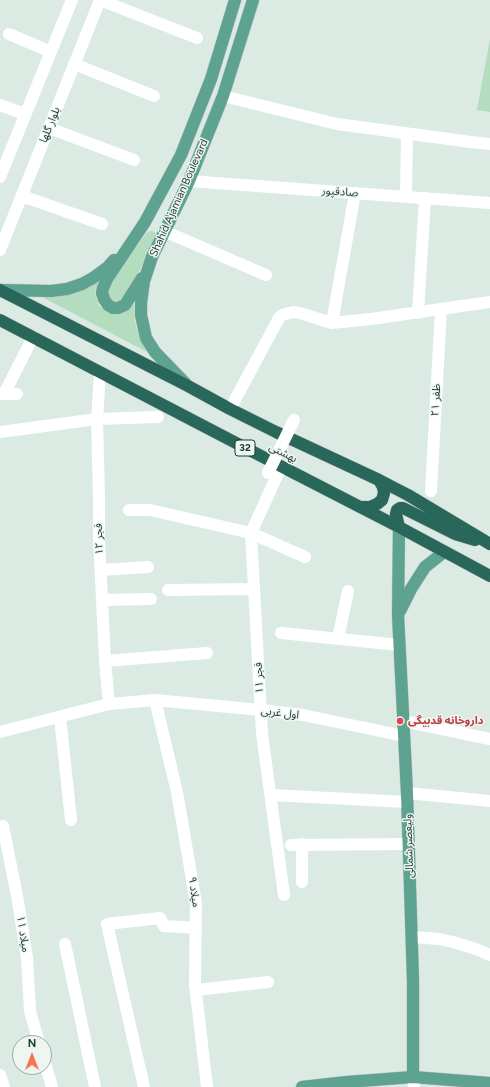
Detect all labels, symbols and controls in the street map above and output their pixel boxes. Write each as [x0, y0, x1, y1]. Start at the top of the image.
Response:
street label: بلوار گلها [37, 105, 63, 145]
street label: Shahid Ajamian Boulevard [147, 137, 211, 259]
street label: صادقپور [321, 184, 359, 200]
street label: ظفر ۲۱ [429, 383, 443, 417]
road number: 32 [235, 440, 255, 456]
street label: بهشتی [267, 440, 299, 466]
street label: فجر ۱۲ [92, 523, 106, 555]
street label: فجر ۱۱ [252, 662, 266, 694]
street label: اول غربی [260, 704, 300, 722]
place label: داروخانه قدبیگی [408, 714, 484, 728]
marker: داروخانه قدبیگی [395, 716, 405, 726]
street label: ولیعصر شمالی [401, 814, 417, 878]
street label: میلاد ۹ [185, 876, 203, 908]
street label: میلاد ۱۱ [14, 915, 32, 953]
north arrow [12, 1035, 52, 1075]
text: N [28, 1037, 36, 1050]

